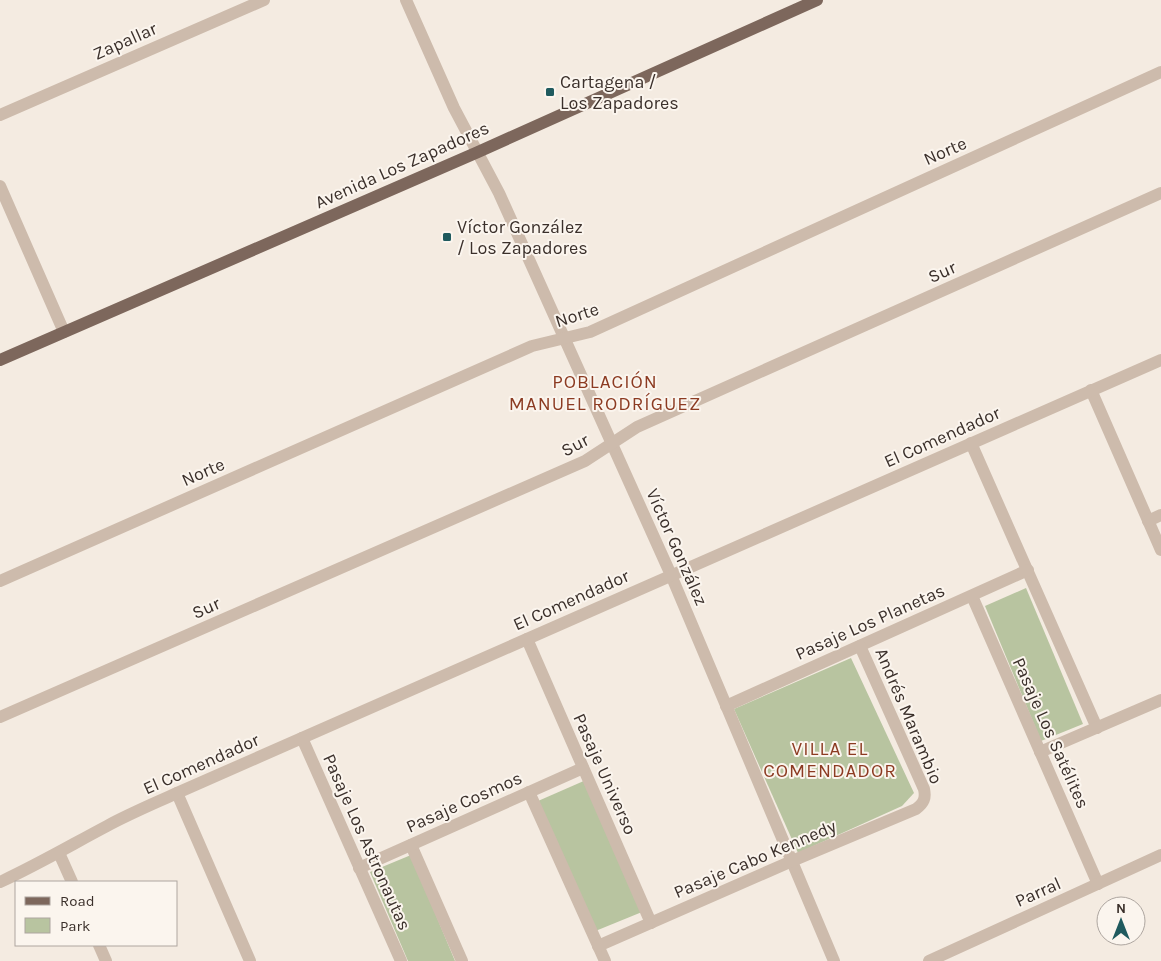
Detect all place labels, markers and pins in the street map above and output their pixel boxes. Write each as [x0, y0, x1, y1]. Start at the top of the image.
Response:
place label: Cartagena / Los Zapadores [560, 71, 679, 114]
marker: Cartagena / Los Zapadores [544, 86, 556, 98]
place label: Víctor González / Los Zapadores [457, 216, 588, 259]
marker: Víctor González / Los Zapadores [441, 231, 453, 243]

